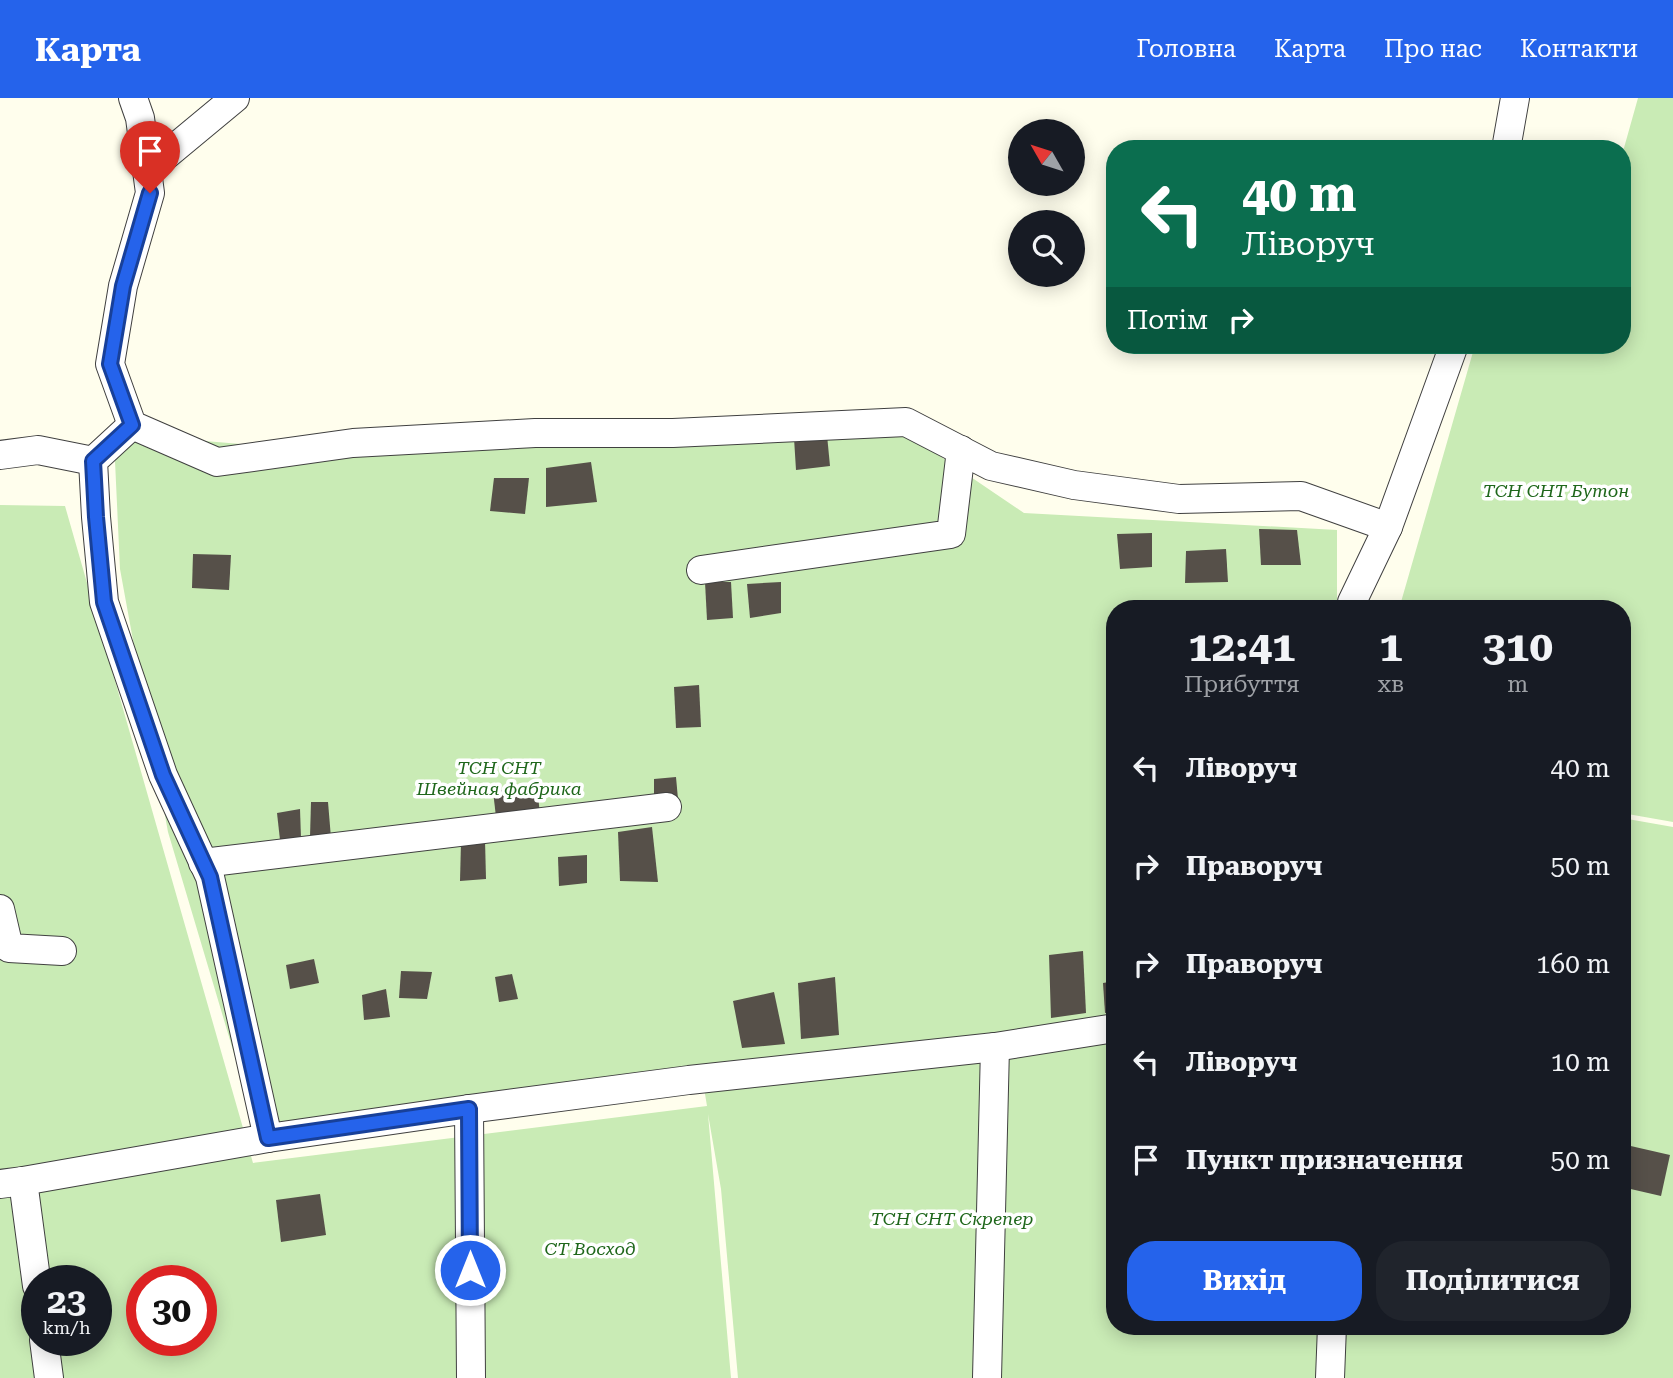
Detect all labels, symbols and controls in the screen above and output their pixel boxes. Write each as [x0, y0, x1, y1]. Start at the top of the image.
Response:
text: Карта [35, 30, 141, 69]
text: Головна [1136, 35, 1236, 63]
text: Карта [1274, 35, 1346, 63]
text: Про нас [1384, 35, 1482, 63]
text: Контакти [1520, 35, 1638, 63]
north arrow [1008, 119, 1085, 196]
map controls [1008, 119, 1085, 287]
pin [120, 121, 180, 193]
icon: arrive [131, 132, 169, 170]
text: 40 m [1242, 166, 1357, 223]
icon: left [1127, 168, 1218, 259]
button: search [1008, 210, 1085, 287]
text: Ліворуч [1242, 225, 1375, 263]
icon: right [1222, 301, 1260, 339]
text: Потім [1127, 305, 1208, 335]
park label: ТСН СНТ Бутон [1483, 480, 1629, 501]
text: 12:41 [1188, 622, 1296, 671]
text: 1 [1379, 622, 1403, 671]
text: 310 [1482, 622, 1553, 671]
text: Прибуття [1184, 671, 1300, 698]
text: хв [1378, 671, 1404, 698]
text: m [1507, 671, 1528, 698]
icon: left [1127, 749, 1165, 787]
text: Ліворуч [1186, 753, 1297, 783]
text: 40 m [1551, 753, 1610, 783]
park label: ТСН СНТ Швейная фабрика [415, 757, 582, 799]
icon: right [1127, 847, 1165, 885]
text: Праворуч [1186, 851, 1322, 881]
text: 50 m [1551, 851, 1610, 881]
icon: right [1127, 945, 1165, 983]
text: Праворуч [1186, 949, 1322, 979]
text: 160 m [1536, 949, 1610, 979]
icon: left [1127, 1043, 1165, 1081]
text: Ліворуч [1186, 1047, 1297, 1077]
text: 10 m [1551, 1047, 1610, 1077]
icon: arrive [1127, 1141, 1165, 1179]
text: Пункт призначення [1186, 1145, 1463, 1175]
text: 50 m [1551, 1145, 1610, 1175]
park label: ТСН СНТ Скрепер [871, 1208, 1033, 1229]
position arrow [433, 1233, 507, 1307]
park label: СТ Восход [544, 1238, 636, 1259]
button: Вихід [1127, 1241, 1362, 1321]
button: Поділитися [1376, 1241, 1610, 1321]
speed limit sign: 30 [126, 1265, 217, 1356]
text: 23 [47, 1281, 86, 1322]
text: km/h [42, 1317, 91, 1338]

